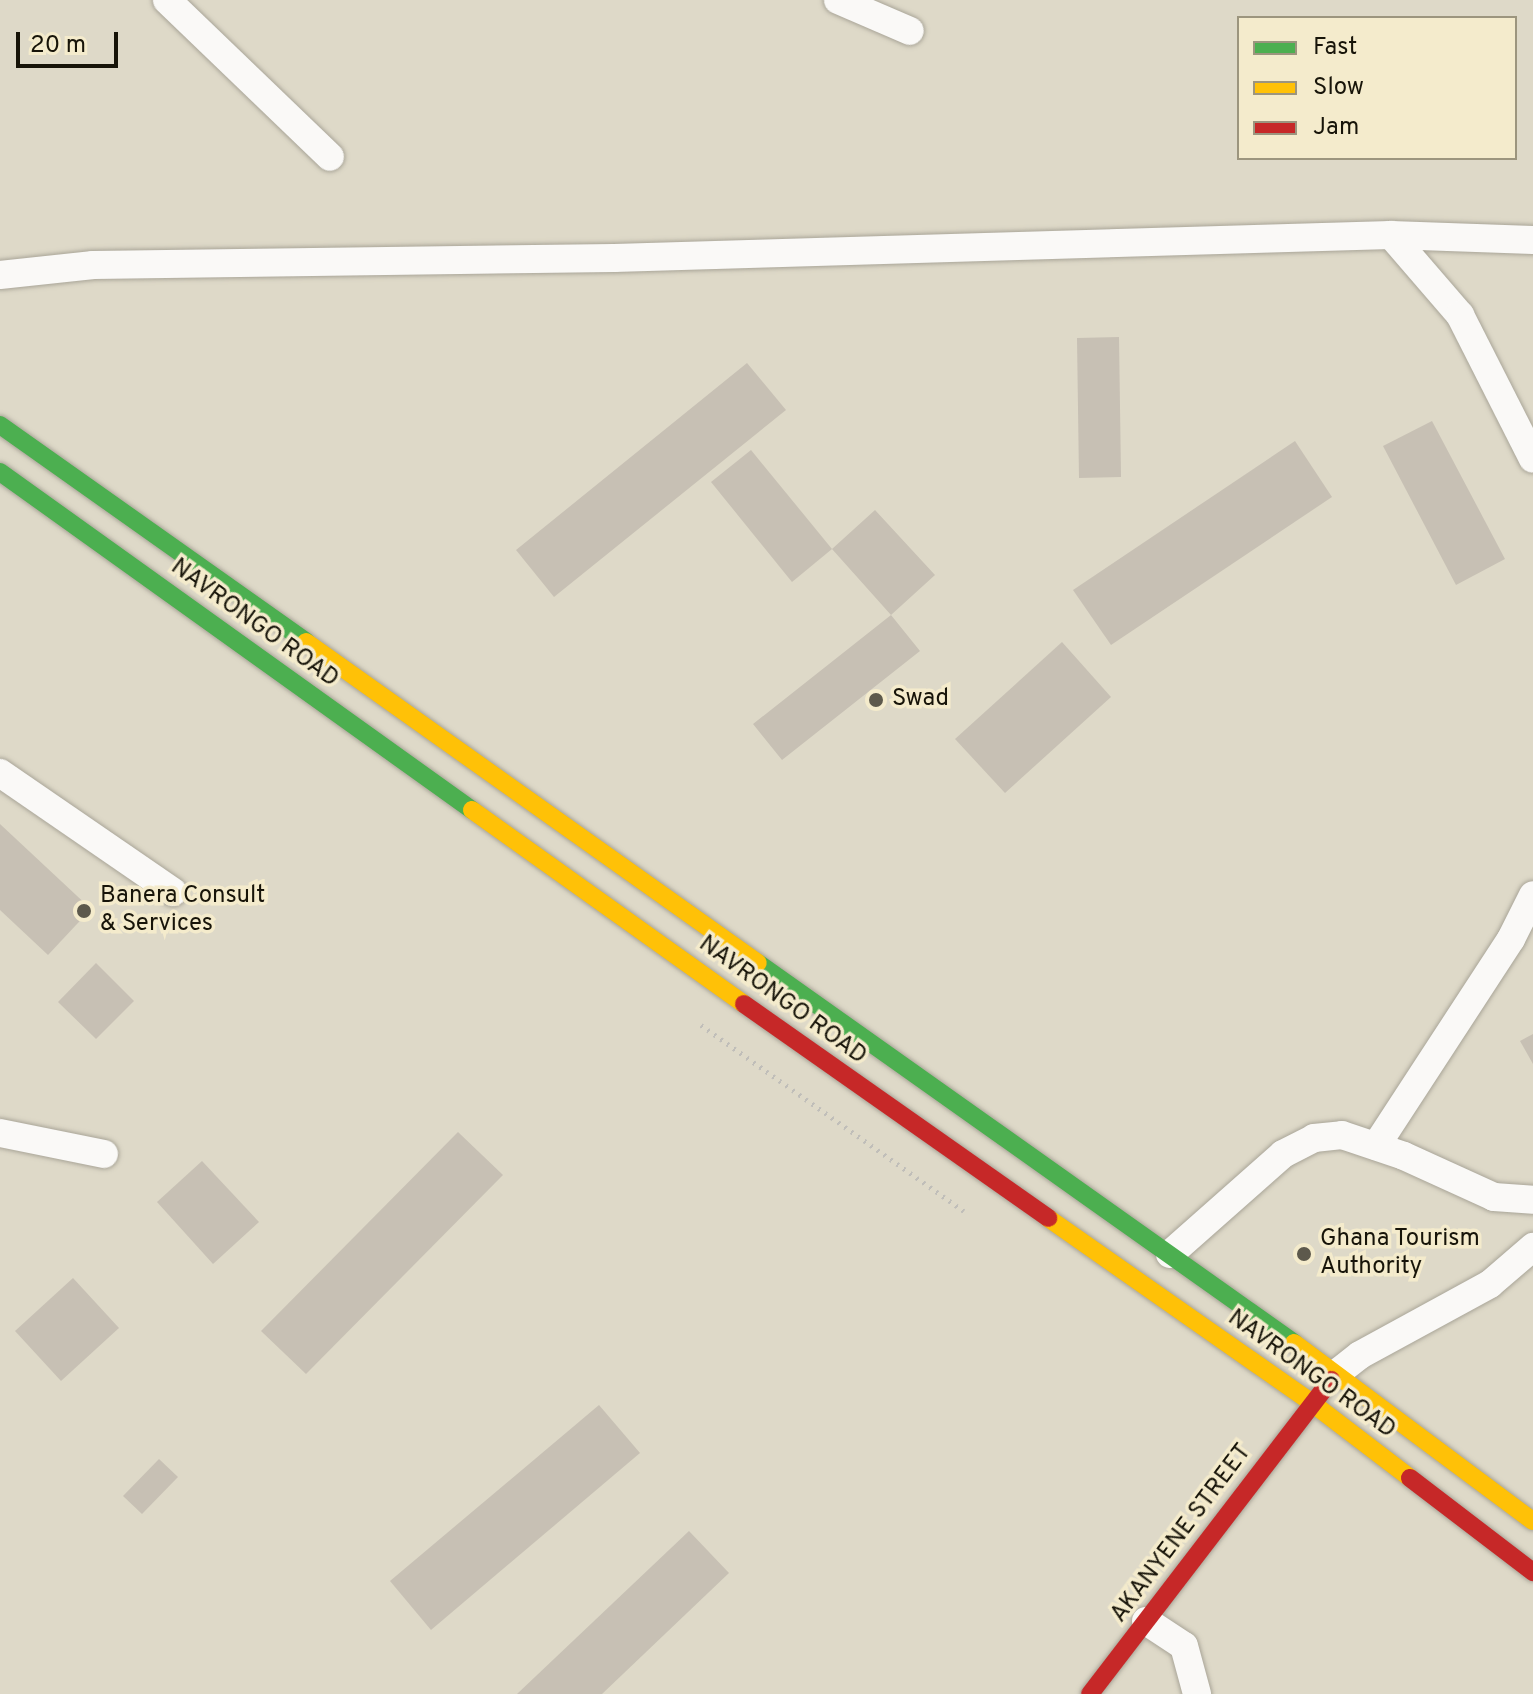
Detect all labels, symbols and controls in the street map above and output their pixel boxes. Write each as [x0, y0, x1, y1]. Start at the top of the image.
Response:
scale bar [20, 16, 122, 66]
legend [1237, 16, 1517, 160]
text: 20 m [30, 31, 86, 61]
text: Fast [1313, 33, 1357, 63]
text: Slow [1313, 73, 1364, 103]
text: Jam [1313, 113, 1359, 143]
street label: NAVRONGO ROAD [164, 553, 344, 695]
place label: Swad [892, 686, 949, 714]
marker: Swad [867, 691, 885, 709]
place label: Banera Consult & Services [100, 883, 265, 939]
marker: Banera Consult & Services [75, 902, 93, 920]
street label: NAVRONGO ROAD [692, 930, 872, 1072]
place label: Ghana Tourism Authority [1320, 1226, 1481, 1282]
marker: Ghana Tourism Authority [1295, 1245, 1313, 1263]
street label: NAVRONGO ROAD [1221, 1304, 1401, 1446]
street label: AKANYENE STREET [1105, 1439, 1259, 1629]

